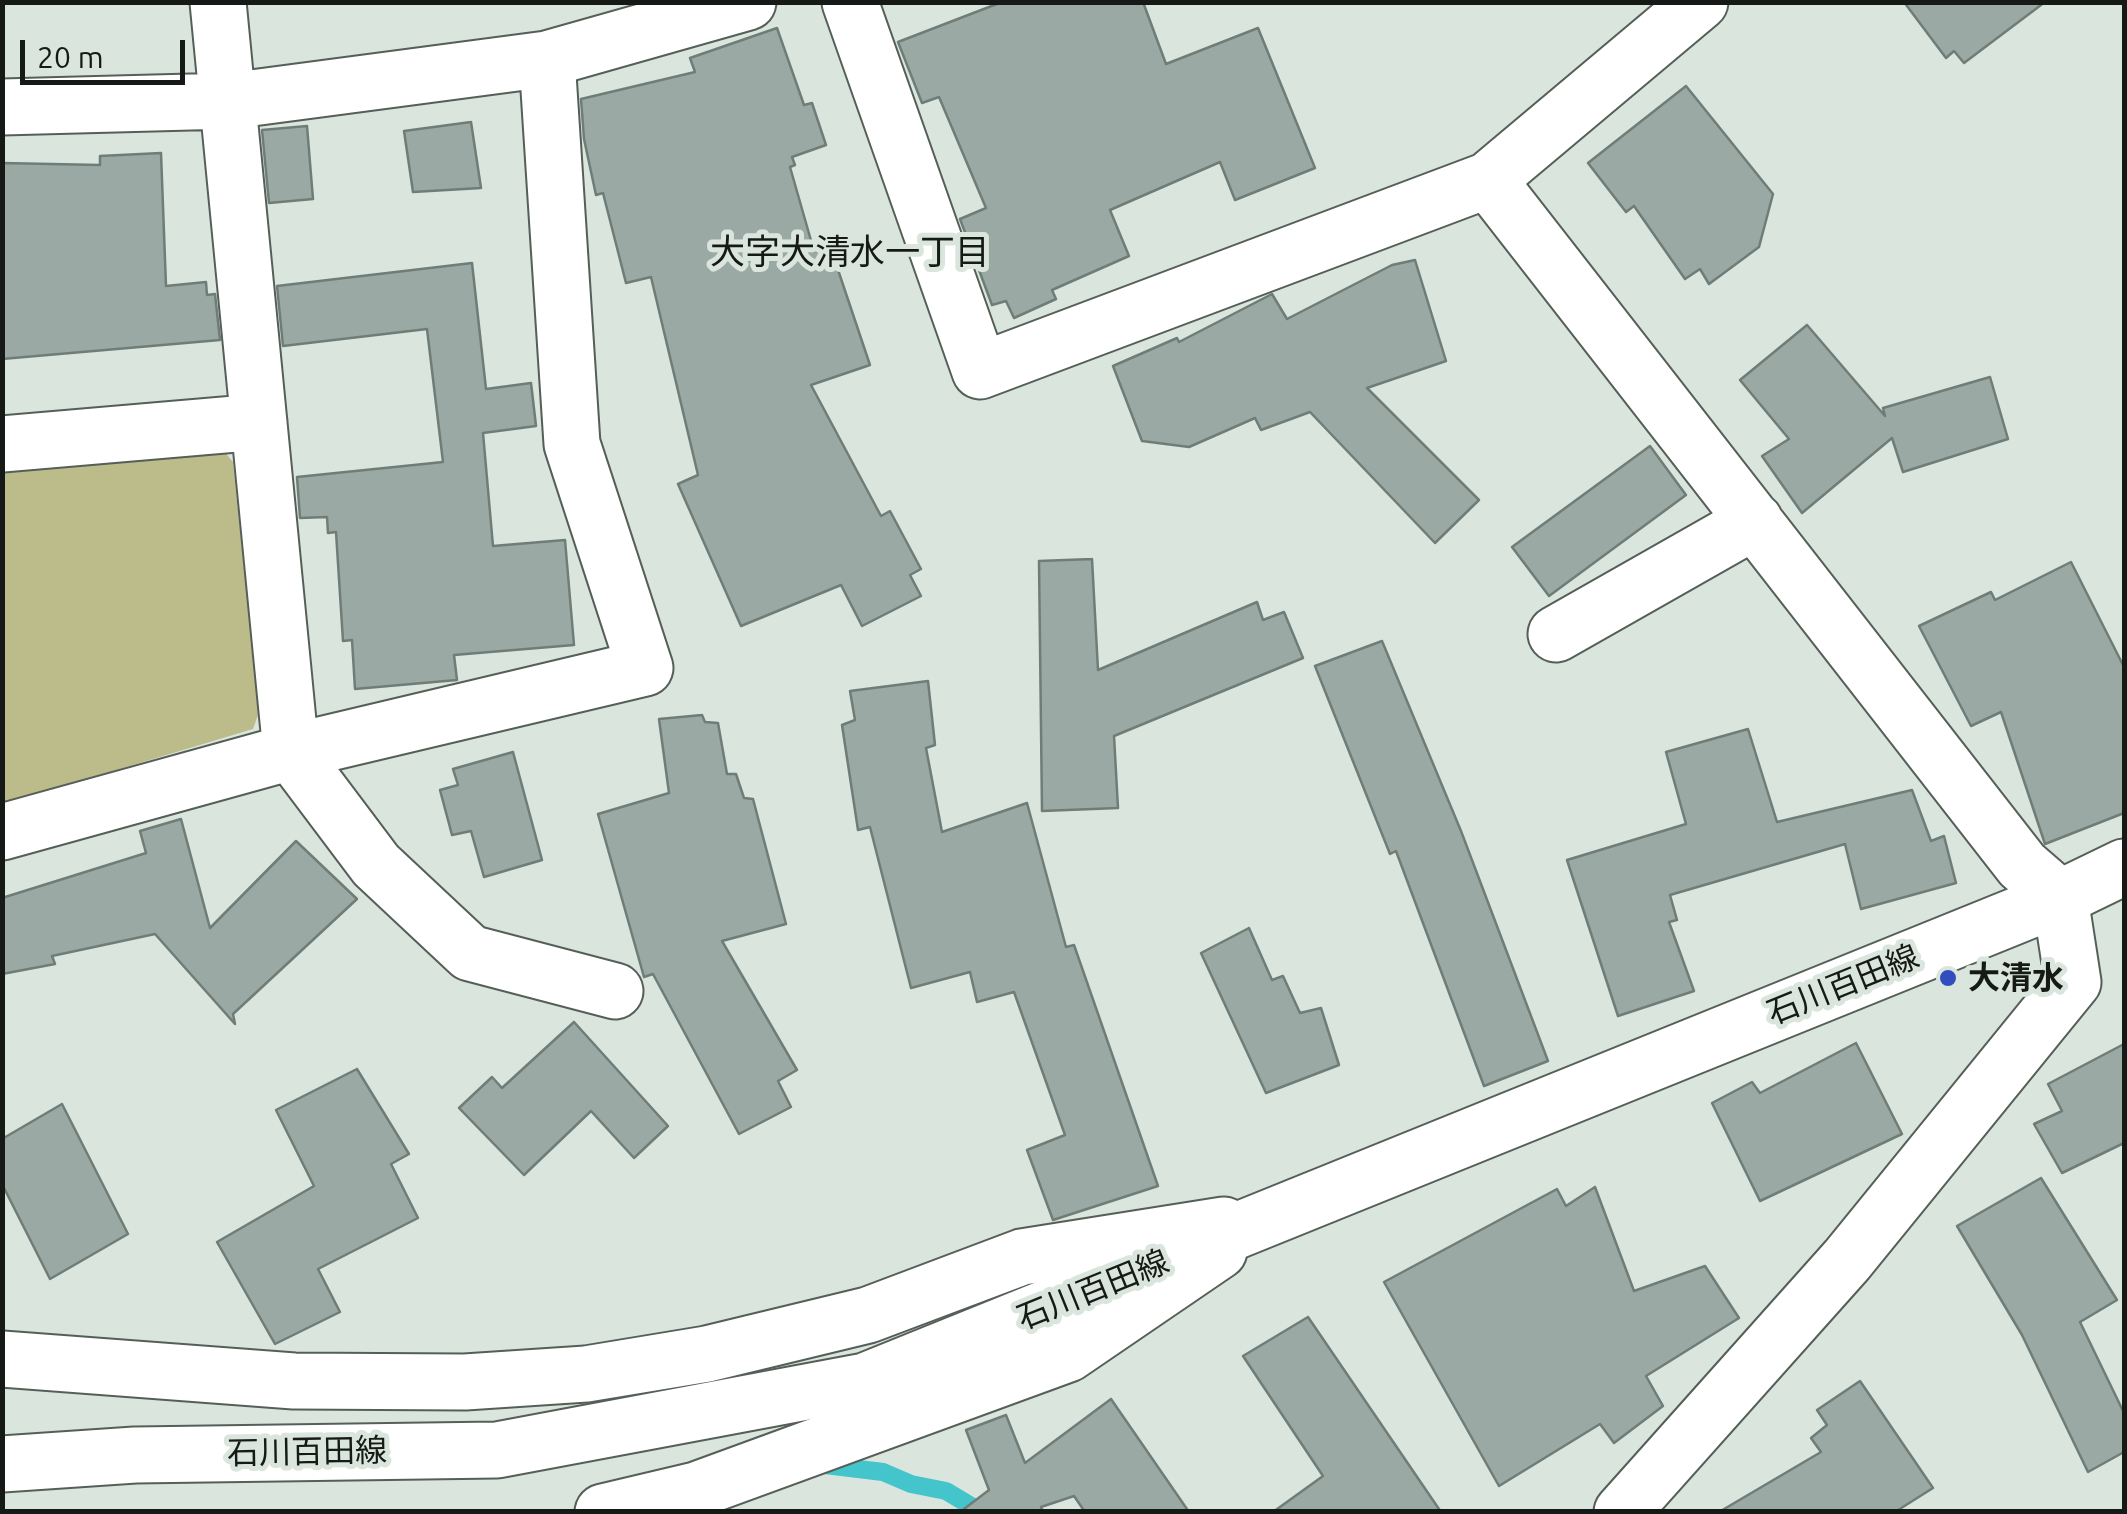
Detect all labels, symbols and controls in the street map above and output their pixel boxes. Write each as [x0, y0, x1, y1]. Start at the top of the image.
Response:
scale bar [25, 20, 190, 82]
text: 20 m [37, 40, 104, 74]
district label: 大字大清水一丁目 [710, 231, 990, 273]
street label: 石川百田線 [1762, 937, 1924, 1033]
place label: 大清水 [1968, 959, 2064, 997]
marker: 大清水 [1937, 967, 1959, 989]
street label: 石川百田線 [1012, 1242, 1174, 1338]
street label: 石川百田線 [227, 1431, 387, 1473]

